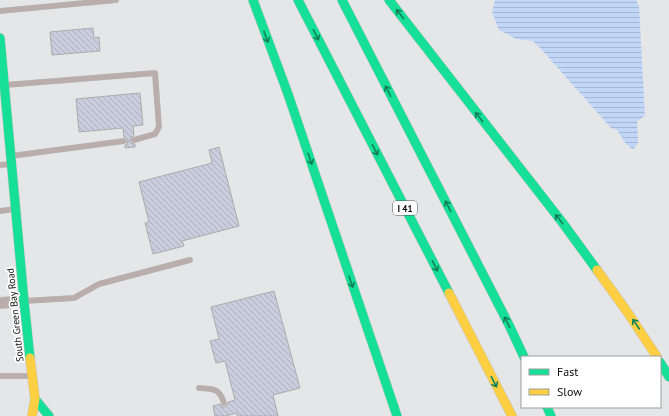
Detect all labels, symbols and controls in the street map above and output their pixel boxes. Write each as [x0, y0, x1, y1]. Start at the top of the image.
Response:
one-way arrow [395, 9, 404, 20]
one-way arrow [313, 28, 320, 40]
one-way arrow [263, 30, 271, 42]
one-way arrow [384, 85, 391, 97]
one-way arrow [475, 111, 484, 122]
one-way arrow [372, 144, 379, 156]
one-way arrow [306, 153, 314, 165]
one-way arrow [444, 200, 451, 212]
road number: I 41 [393, 201, 417, 215]
one-way arrow [555, 214, 563, 225]
one-way arrow [431, 260, 439, 272]
street label: South Green Bay Road [4, 267, 26, 363]
one-way arrow [348, 276, 356, 288]
one-way arrow [503, 316, 510, 328]
one-way arrow [632, 319, 640, 330]
legend [521, 356, 661, 408]
text: Fast [557, 364, 578, 379]
one-way arrow [491, 376, 498, 388]
text: Slow [557, 384, 582, 399]

